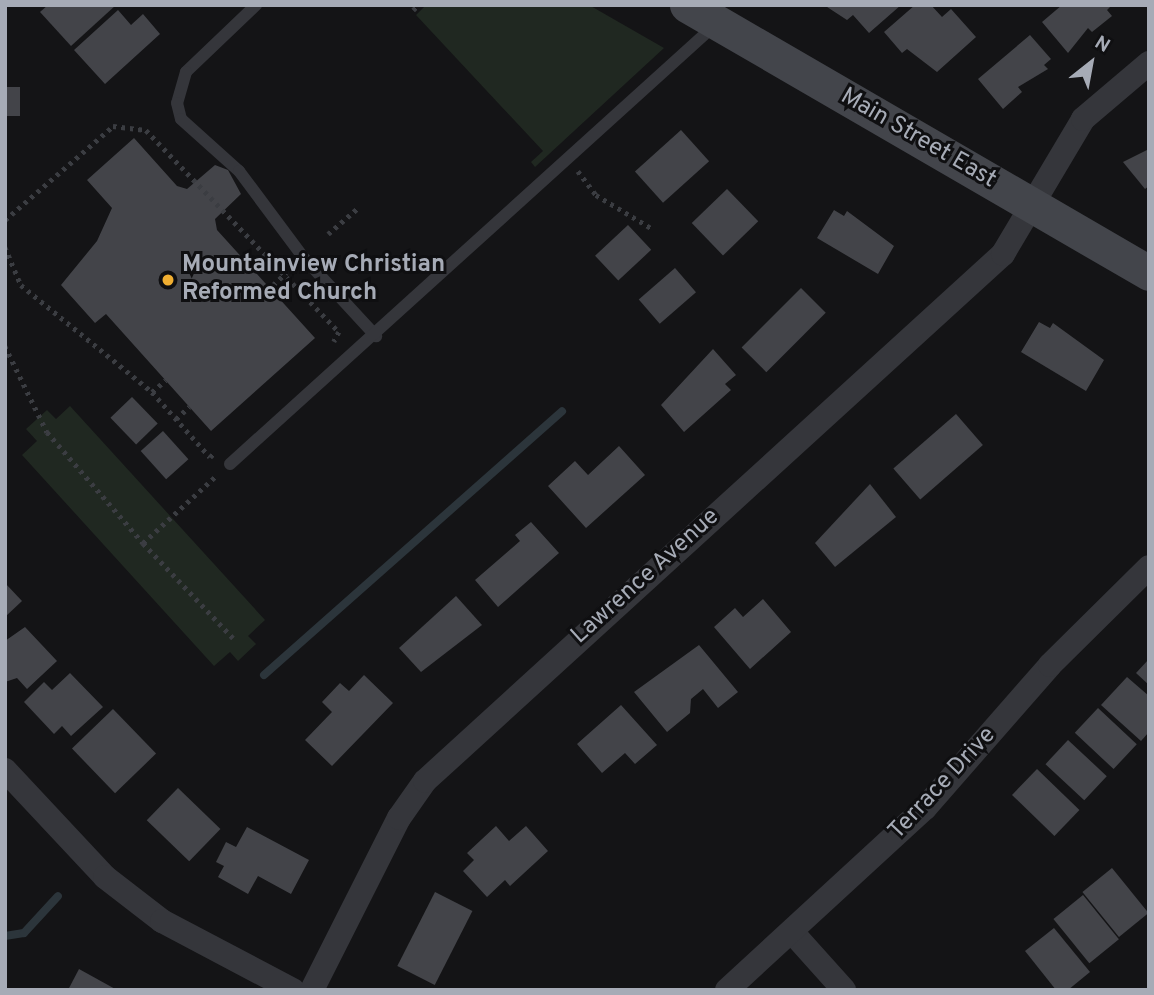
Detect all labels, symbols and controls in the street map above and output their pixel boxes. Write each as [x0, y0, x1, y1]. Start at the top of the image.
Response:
north arrow [1056, 28, 1126, 98]
text: N [1090, 31, 1114, 59]
street label: Main Street East [835, 83, 1001, 195]
place label: Mountainview Christian Reformed Church [182, 252, 445, 308]
marker: Mountainview Christian Reformed Church [160, 272, 176, 288]
street label: Lawrence Avenue [566, 503, 726, 651]
street label: Terrace Drive [883, 722, 1003, 846]

